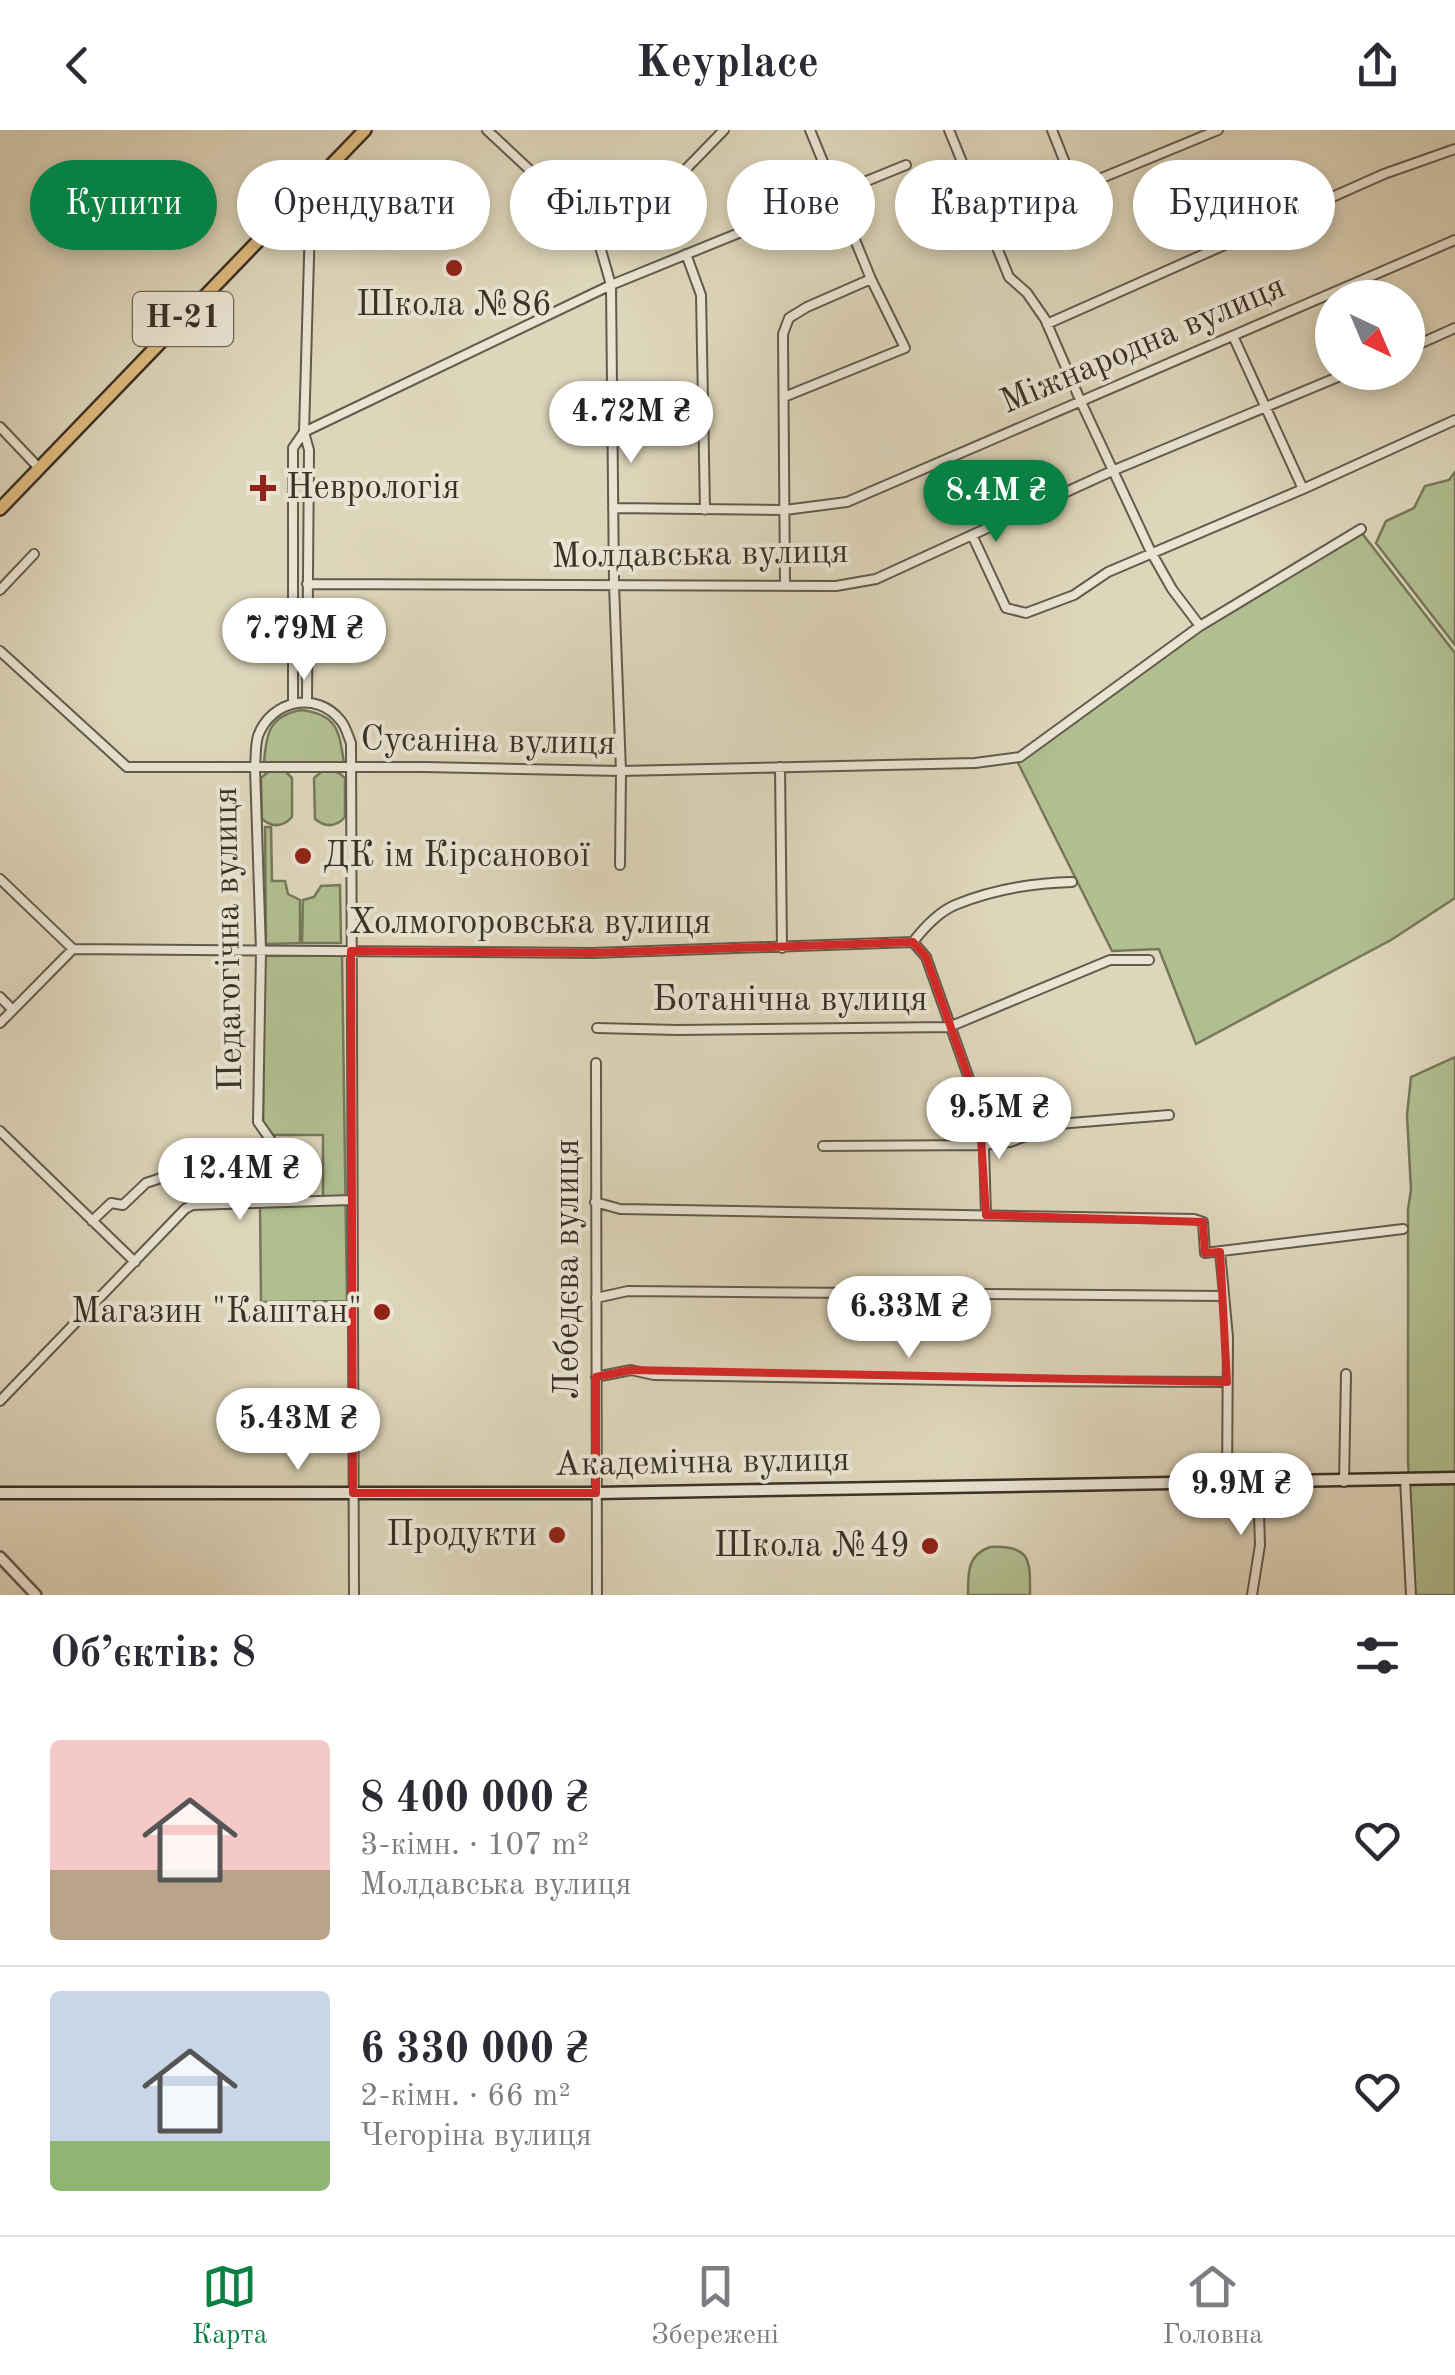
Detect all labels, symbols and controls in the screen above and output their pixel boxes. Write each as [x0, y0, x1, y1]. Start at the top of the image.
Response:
icon: back [50, 38, 105, 93]
icon: share [1350, 38, 1405, 93]
text: Keyplace [636, 42, 819, 87]
chip: Купити [30, 160, 217, 250]
chip: Орендувати [237, 160, 490, 250]
chip: Фільтри [510, 160, 707, 250]
chip: Нове [727, 160, 875, 250]
chip: Квартира [895, 160, 1113, 250]
chip: Будинок [1133, 160, 1335, 250]
marker: Школа №86 [443, 257, 465, 279]
street label: Міжнародна вулиця [996, 269, 1290, 421]
north arrow [1315, 280, 1425, 390]
map controls [1315, 280, 1425, 390]
place label: Школа №86 [356, 288, 552, 323]
road number: Н-21 [133, 292, 233, 346]
pin: 4.72M ₴ [539, 381, 723, 466]
text: 4.72M ₴ [571, 397, 691, 429]
pin: 8.4M ₴ [915, 460, 1077, 545]
place label: Неврологія [286, 471, 460, 506]
marker: Неврологія [250, 475, 276, 501]
text: 8.4M ₴ [945, 476, 1047, 508]
street label: Молдавська вулиця [551, 535, 849, 575]
pin: 7.79M ₴ [212, 598, 396, 683]
text: 7.79M ₴ [244, 614, 364, 646]
street label: Сусаніна вулиця [360, 722, 616, 762]
street label: Педагогічна вулиця [209, 786, 249, 1092]
place label: ДК ім Кірсанової [323, 839, 590, 874]
marker: ДК ім Кірсанової [292, 845, 314, 867]
street label: Холмогоровська вулиця [349, 906, 711, 941]
street label: Ботанічна вулиця [652, 983, 928, 1018]
pin: 9.5M ₴ [918, 1077, 1080, 1162]
text: 9.5M ₴ [948, 1093, 1050, 1125]
pin: 12.4M ₴ [148, 1138, 332, 1223]
street label: Лебедєва вулиця [551, 1139, 586, 1399]
text: 12.4M ₴ [180, 1154, 300, 1186]
pin: 6.33M ₴ [817, 1276, 1001, 1361]
text: 6.33M ₴ [849, 1292, 969, 1324]
place label: Магазин "Каштан" [71, 1295, 362, 1330]
marker: Магазин "Каштан" [371, 1301, 393, 1323]
pin: 5.43M ₴ [206, 1388, 390, 1473]
text: 5.43M ₴ [238, 1404, 358, 1436]
street label: Академічна вулиця [554, 1443, 850, 1483]
pin: 9.9M ₴ [1160, 1453, 1322, 1538]
text: 9.9M ₴ [1190, 1469, 1292, 1501]
place label: Продукти [386, 1518, 537, 1553]
marker: Продукти [546, 1524, 568, 1546]
place label: Школа №49 [714, 1529, 910, 1564]
marker: Школа №49 [919, 1535, 941, 1557]
icon: filters [1350, 1628, 1405, 1683]
text: Об’єктів: 8 [50, 1634, 256, 1676]
text: 8 400 000 ₴ [360, 1779, 589, 1821]
icon: home [130, 1780, 250, 1900]
icon: heart [1350, 1813, 1405, 1868]
text: 3-кімн. · 107 m² [360, 1830, 589, 1862]
text: Молдавська вулиця [360, 1870, 632, 1902]
text: 6 330 000 ₴ [360, 2030, 589, 2072]
icon: home [130, 2031, 250, 2151]
icon: heart [1350, 2064, 1405, 2119]
text: 2-кімн. · 66 m² [360, 2081, 571, 2113]
text: Чегоріна вулиця [360, 2121, 592, 2153]
tab: Карта [192, 2259, 268, 2354]
tab: Збережені [651, 2259, 779, 2354]
tab: Головна [1162, 2259, 1263, 2354]

